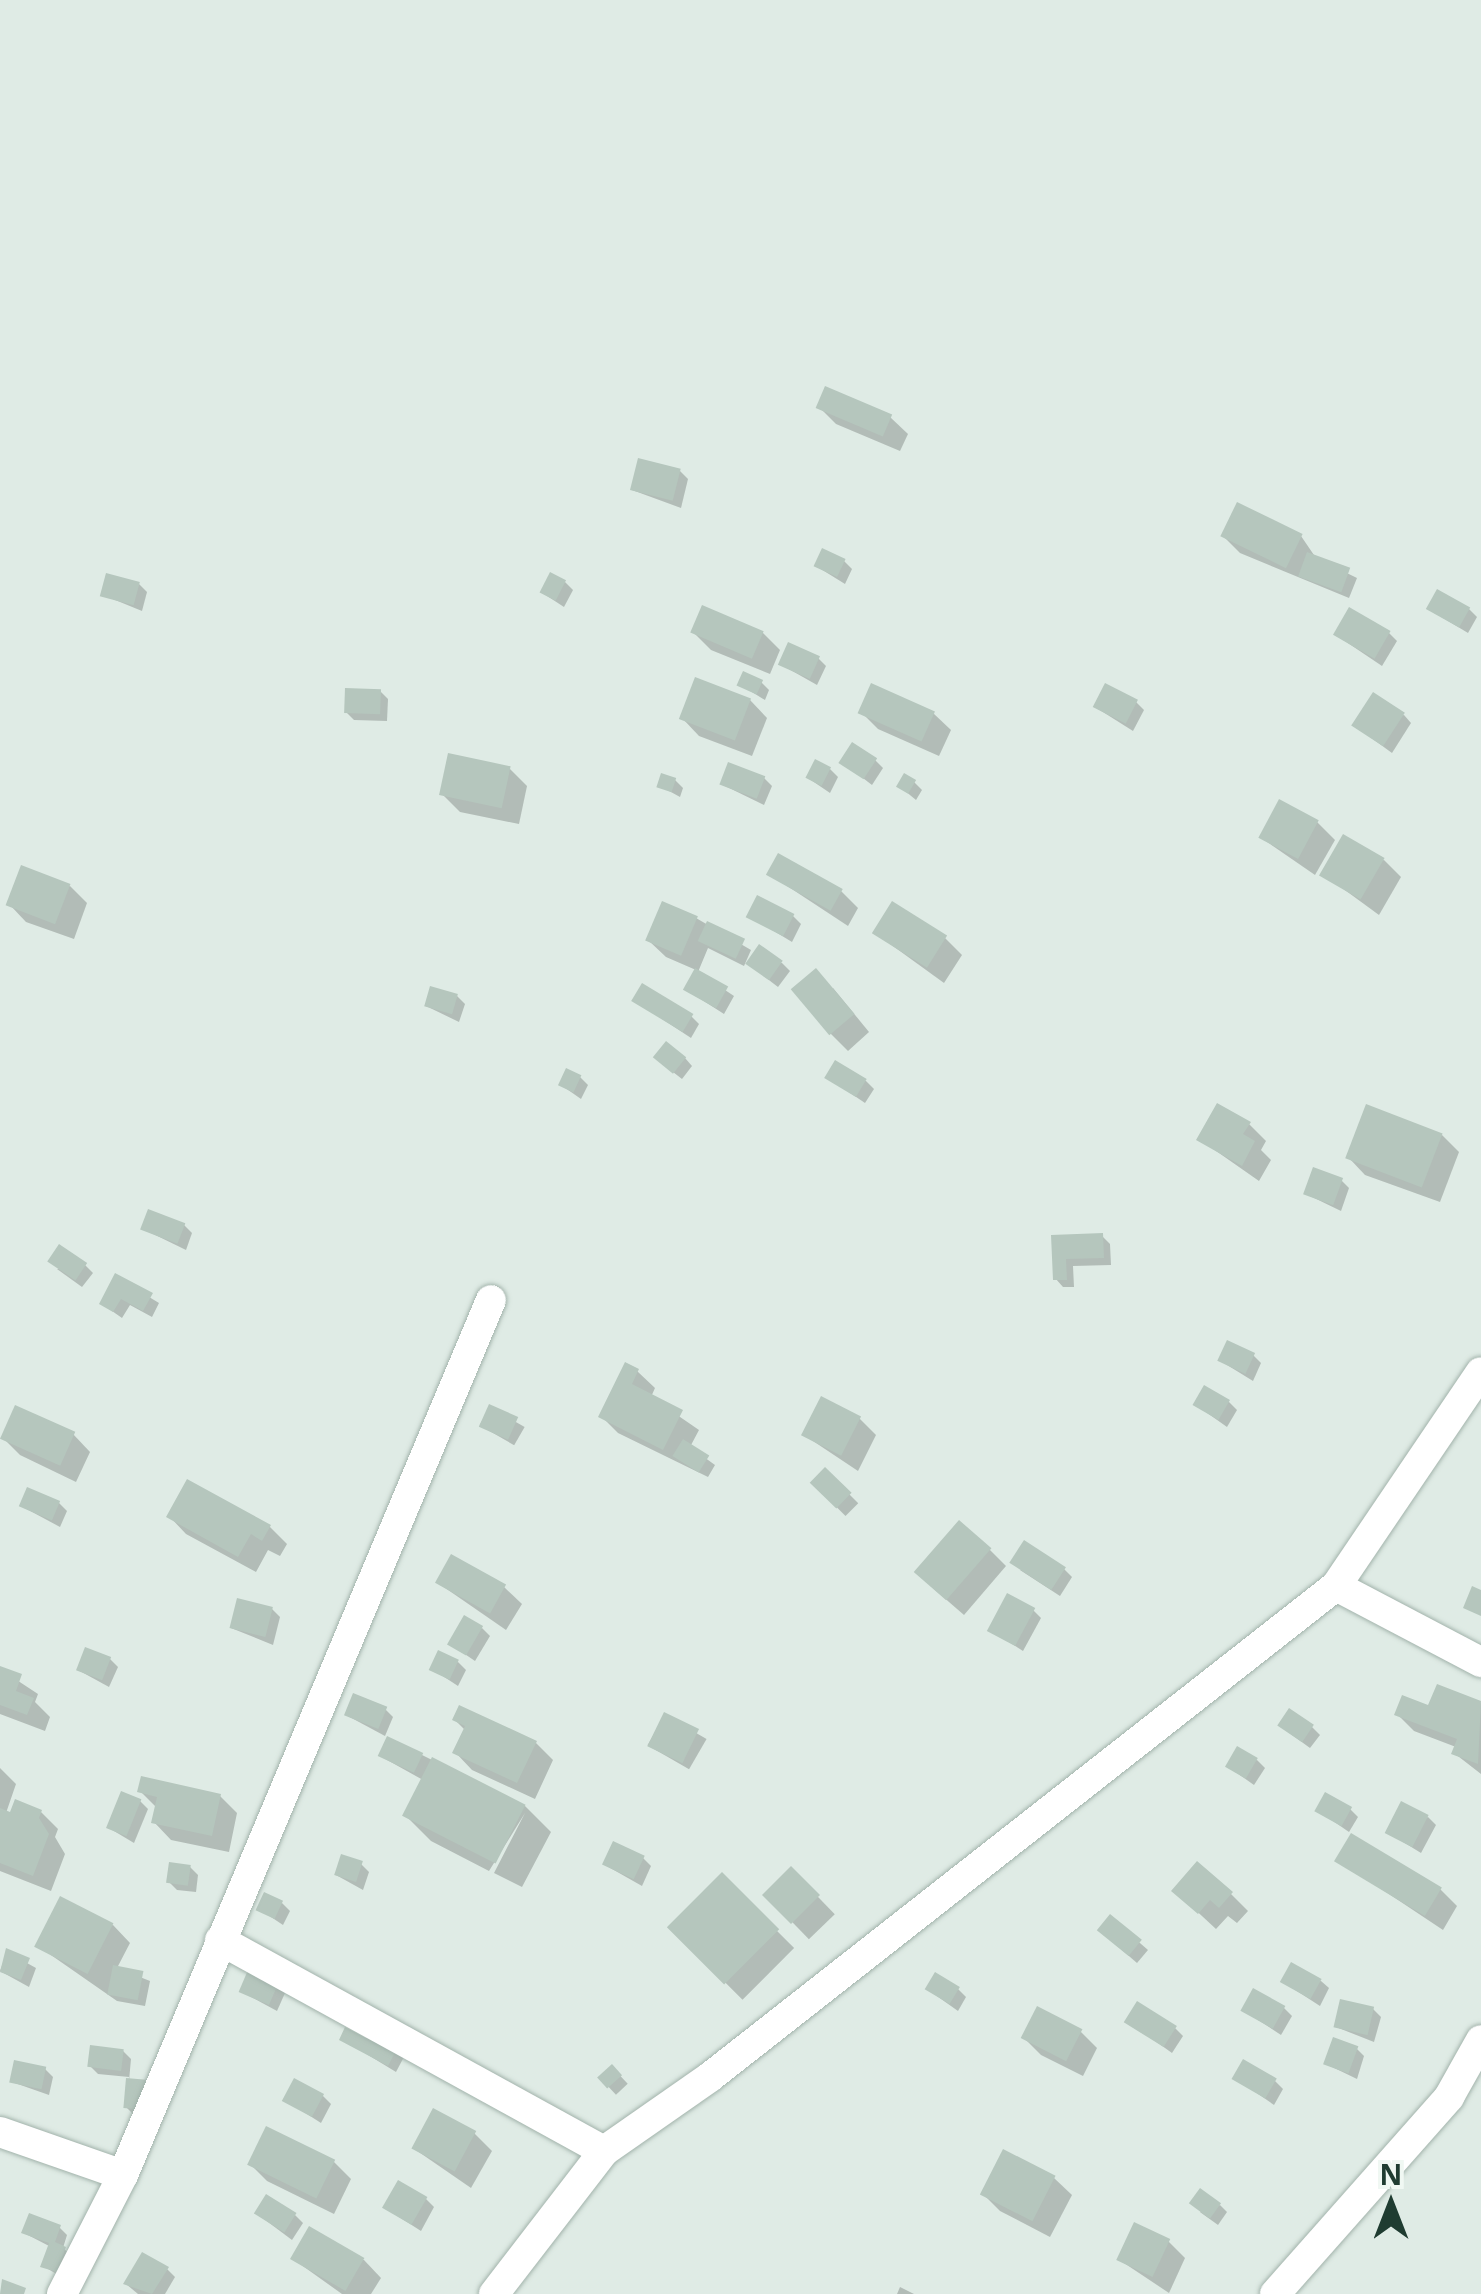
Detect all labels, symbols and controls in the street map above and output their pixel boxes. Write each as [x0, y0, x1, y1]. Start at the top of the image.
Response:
north arrow [1341, 2154, 1441, 2254]
text: N [1380, 2155, 1402, 2193]

